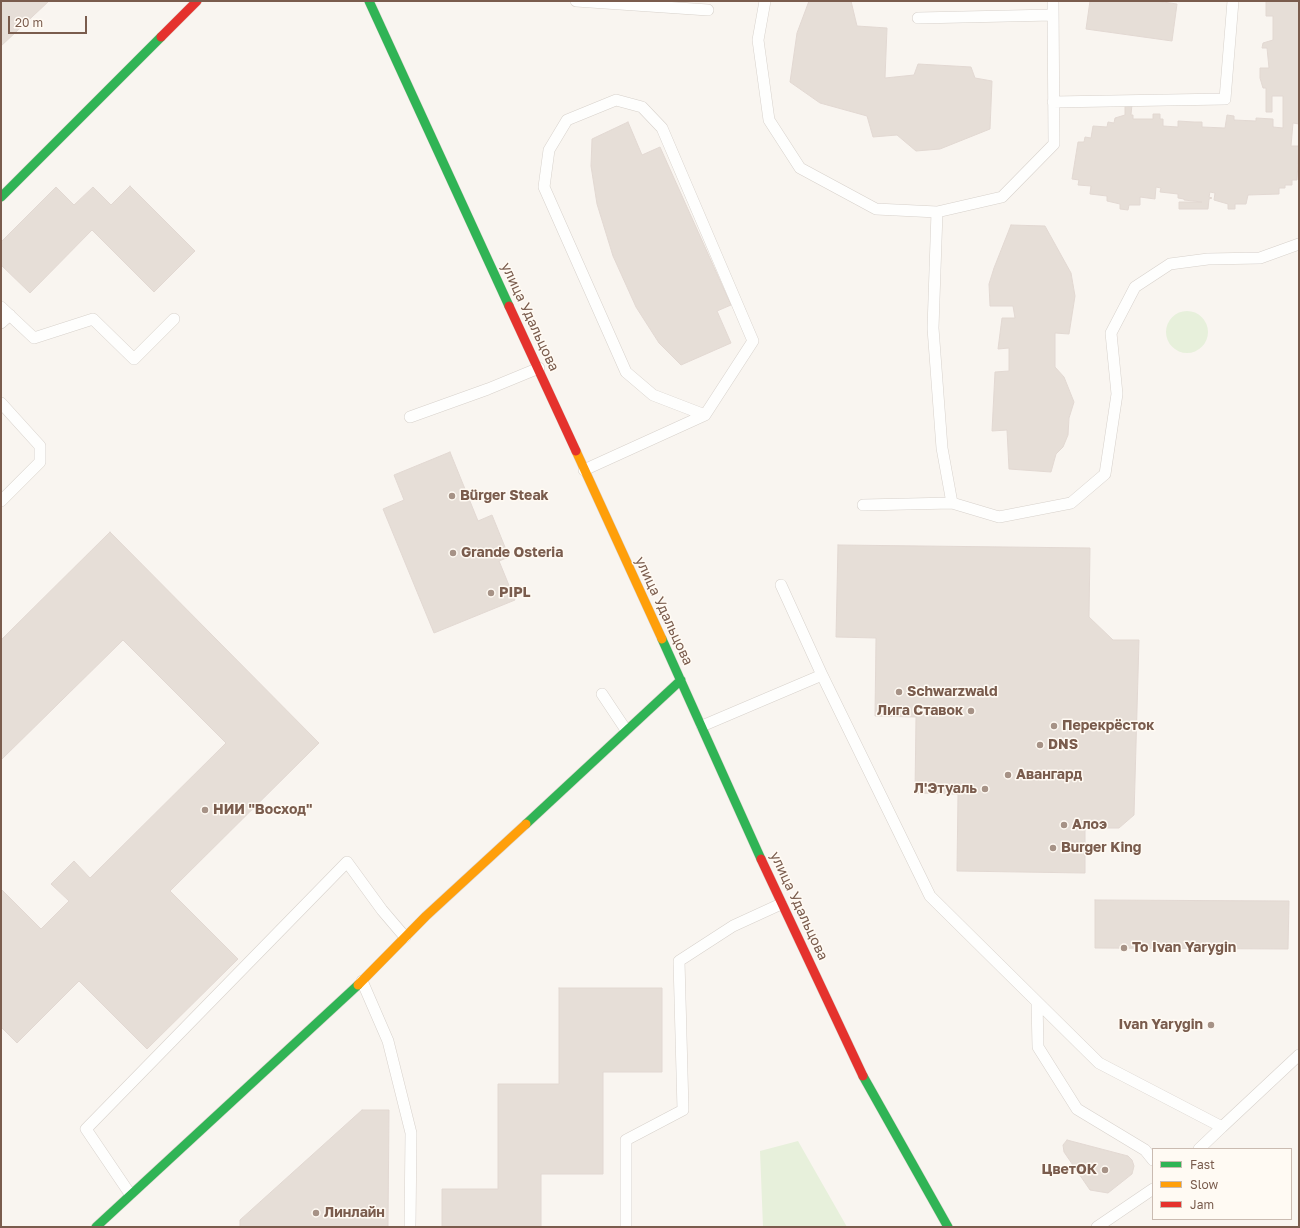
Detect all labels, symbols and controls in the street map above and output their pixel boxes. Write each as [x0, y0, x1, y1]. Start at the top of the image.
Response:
scale bar [10, 8, 89, 34]
text: 20 m [15, 15, 43, 30]
street label: улица Удальцова [498, 260, 562, 374]
place label: Bürger Steak [460, 488, 549, 504]
marker: Bürger Steak [447, 491, 457, 501]
place label: Grande Osteria [461, 545, 563, 561]
marker: Grande Osteria [448, 548, 458, 558]
street label: улица Удальцова [632, 554, 696, 668]
place label: PIPL [499, 585, 530, 601]
marker: PIPL [486, 588, 496, 598]
place label: Schwarzwald [907, 684, 998, 700]
marker: Schwarzwald [894, 687, 904, 697]
place label: Лига Ставок [877, 703, 963, 719]
marker: Лига Ставок [966, 706, 976, 716]
place label: Перекрёсток [1062, 718, 1154, 734]
marker: Перекрёсток [1049, 721, 1059, 731]
place label: DNS [1048, 737, 1078, 753]
marker: DNS [1035, 740, 1045, 750]
place label: Авангард [1016, 767, 1082, 783]
marker: Авангард [1003, 770, 1013, 780]
place label: Л'Этуаль [914, 781, 977, 797]
marker: Л'Этуаль [980, 784, 990, 794]
place label: НИИ "Восход" [213, 802, 312, 818]
marker: НИИ "Восход" [200, 805, 210, 815]
place label: Алоэ [1072, 817, 1107, 833]
marker: Алоэ [1059, 820, 1069, 830]
place label: Burger King [1061, 840, 1141, 856]
marker: Burger King [1048, 843, 1058, 853]
street label: улица Удальцова [767, 849, 831, 963]
place label: To Ivan Yarygin [1132, 940, 1236, 956]
marker: To Ivan Yarygin [1119, 943, 1129, 953]
place label: Ivan Yarygin [1119, 1017, 1203, 1033]
marker: Ivan Yarygin [1206, 1020, 1216, 1030]
legend [1152, 1148, 1292, 1220]
text: Fast [1190, 1157, 1215, 1172]
place label: ЦветОК [1042, 1162, 1097, 1178]
marker: ЦветОК [1100, 1165, 1110, 1175]
text: Slow [1190, 1177, 1218, 1192]
text: Jam [1190, 1197, 1214, 1212]
place label: Линлайн [324, 1205, 385, 1221]
marker: Линлайн [311, 1208, 321, 1218]

